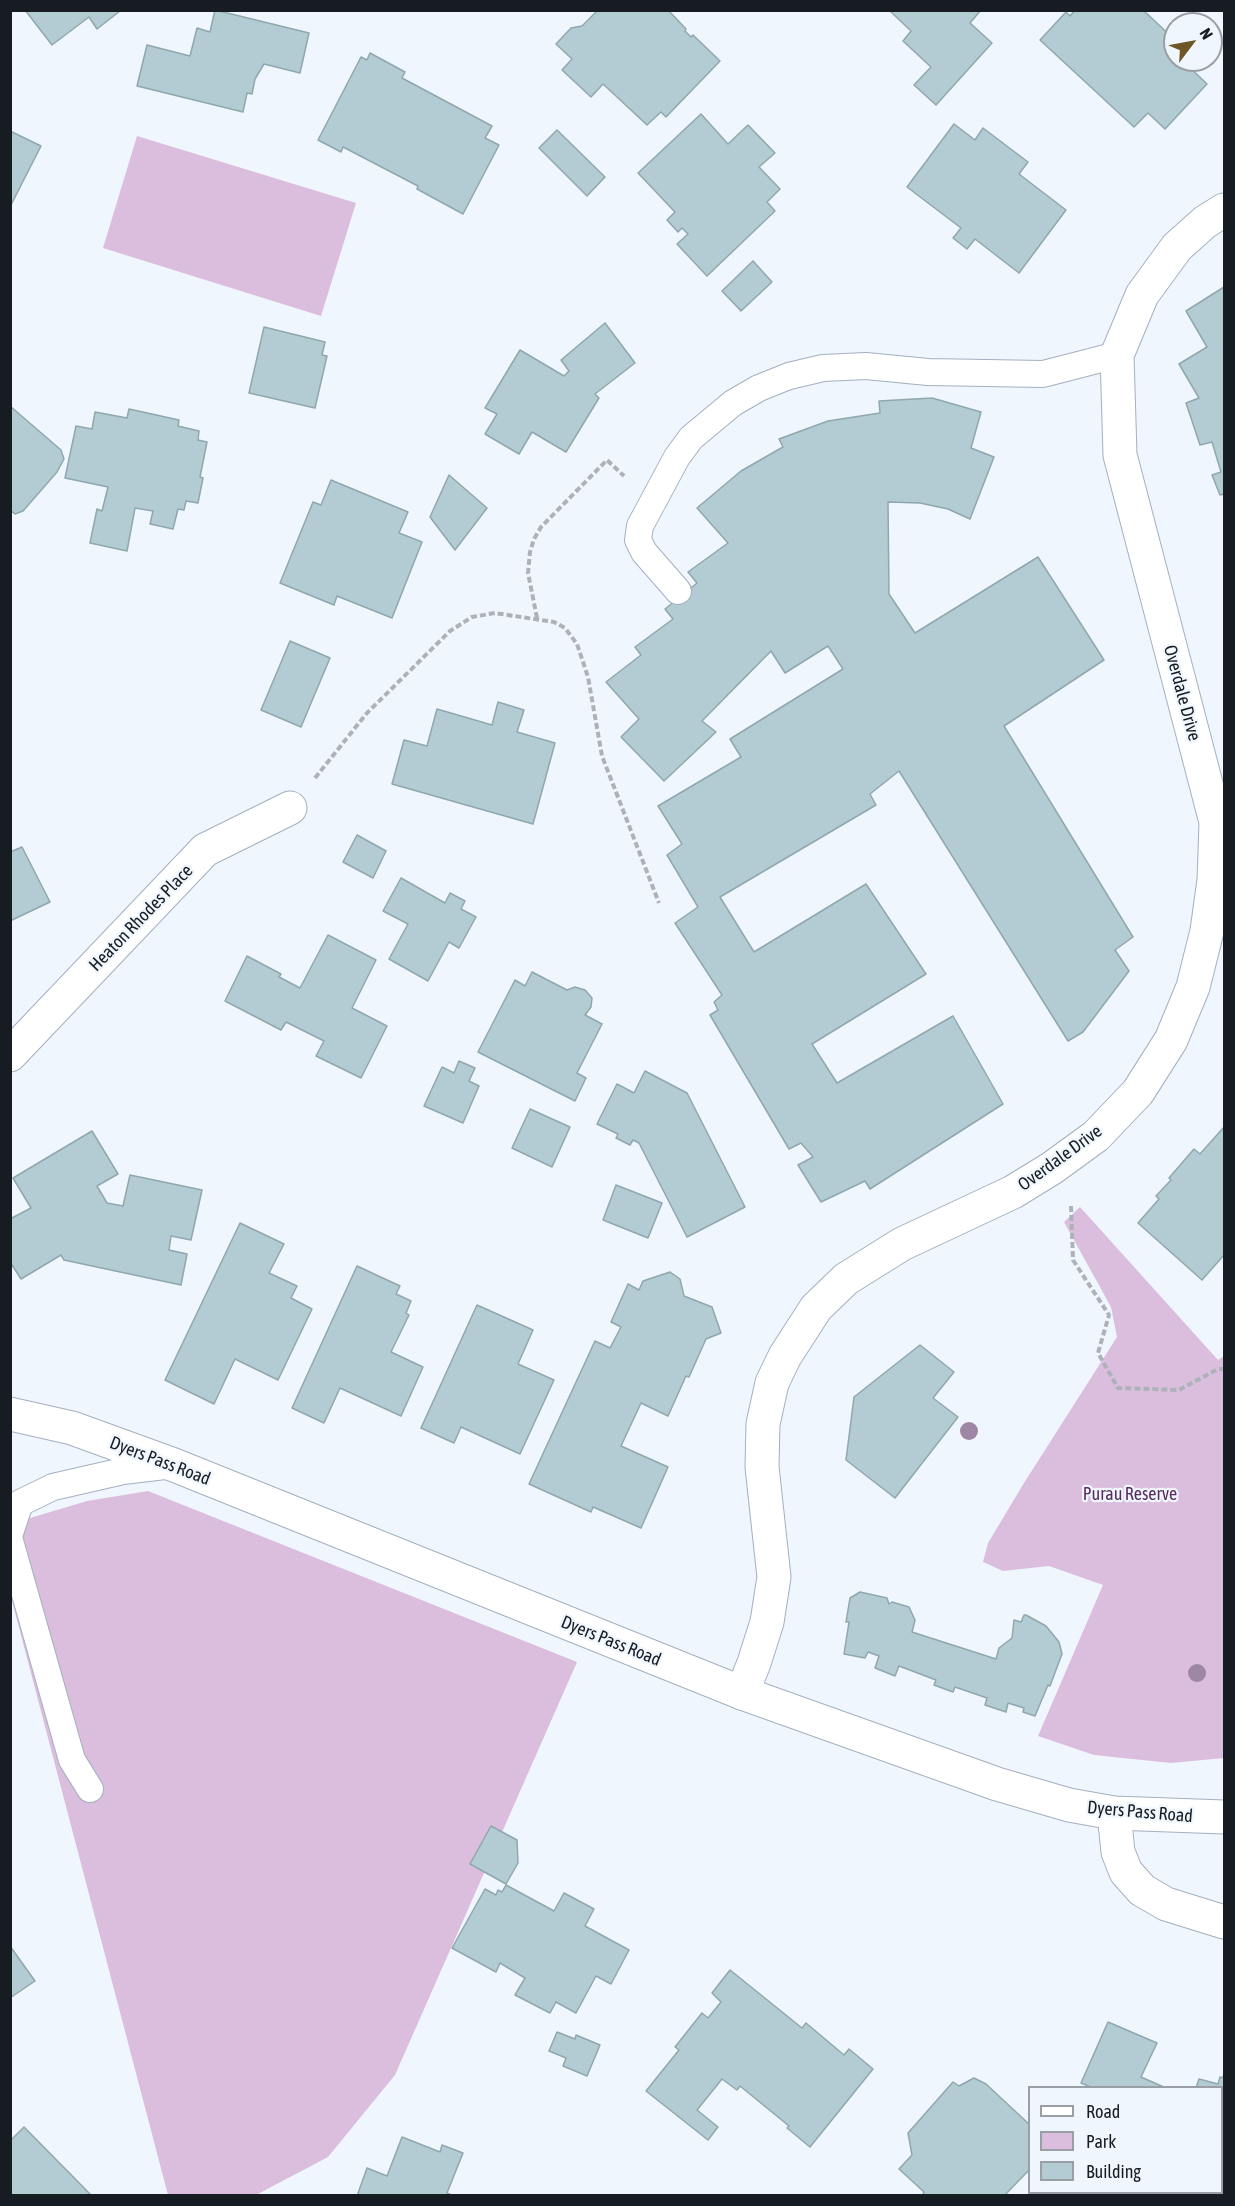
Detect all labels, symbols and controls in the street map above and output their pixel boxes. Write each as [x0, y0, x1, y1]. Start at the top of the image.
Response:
north arrow [1163, 12, 1223, 72]
text: N [1196, 25, 1217, 42]
street label: Overdale Drive [1159, 643, 1205, 743]
street label: Heaton Rhodes Place [85, 860, 197, 976]
street label: Overdale Drive [1014, 1120, 1106, 1196]
street label: Dyers Pass Road [107, 1432, 213, 1490]
park label: Purau Reserve [1083, 1483, 1177, 1505]
street label: Dyers Pass Road [558, 1611, 664, 1671]
street label: Dyers Pass Road [1086, 1797, 1194, 1827]
legend [1028, 2086, 1223, 2194]
text: Road [1086, 2101, 1120, 2122]
text: Park [1086, 2131, 1116, 2152]
text: Building [1086, 2161, 1141, 2182]

